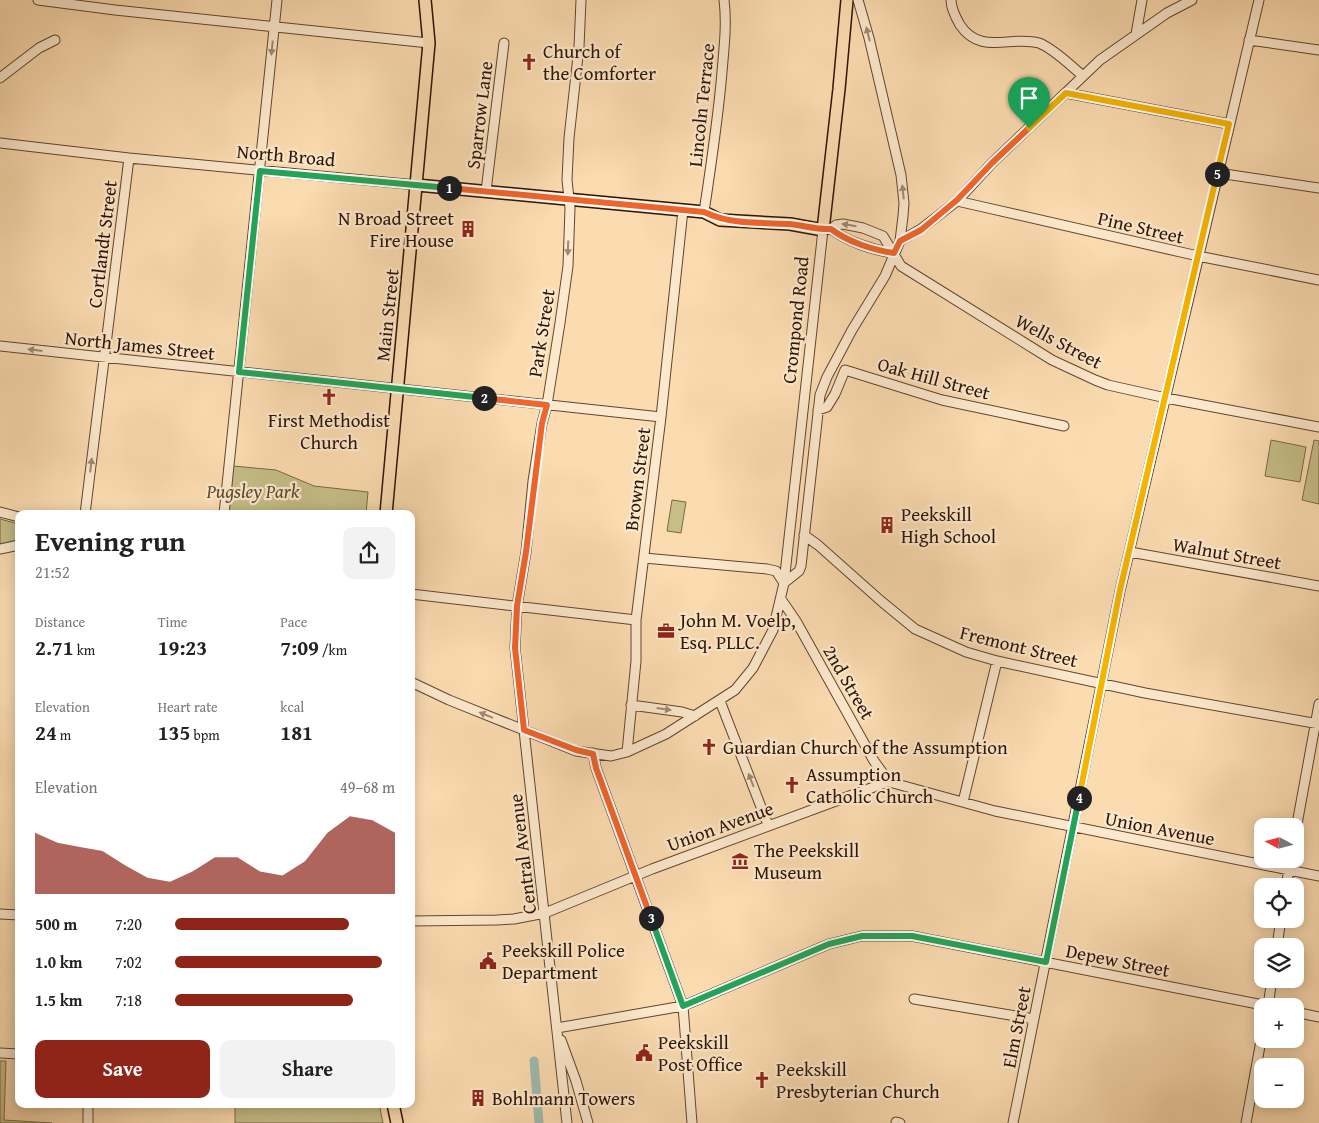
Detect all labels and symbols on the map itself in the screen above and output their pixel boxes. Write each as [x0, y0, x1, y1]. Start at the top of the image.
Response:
one-way arrow [864, 26, 872, 41]
place label: Church of the Comforter [543, 37, 656, 87]
one-way arrow [268, 41, 276, 57]
street label: Lincoln Terrace [681, 42, 721, 168]
church icon: Church of the Comforter [519, 52, 539, 72]
street label: Sparrow Lane [458, 59, 500, 171]
pin [1008, 77, 1050, 128]
street label: North Broad [236, 137, 337, 173]
pin: 5 [1204, 162, 1230, 186]
pin: 1 [436, 176, 462, 200]
street label: Cortlandt Street [80, 178, 124, 310]
one-way arrow [899, 184, 907, 200]
place label: N Broad Street Fire House [338, 204, 454, 254]
street label: Pine Street [1095, 204, 1187, 251]
building icon: N Broad Street Fire House [458, 219, 478, 239]
one-way arrow [841, 221, 857, 229]
one-way arrow [564, 241, 572, 257]
street label: Crompond Road [774, 254, 816, 385]
street label: Main Street [368, 267, 406, 363]
street label: Park Street [520, 287, 562, 379]
street label: Wells Street [1011, 306, 1108, 376]
street label: North James Street [64, 323, 217, 367]
one-way arrow [27, 346, 43, 354]
street label: Oak Hill Street [875, 350, 994, 407]
pin: 2 [472, 386, 496, 410]
church icon: First Methodist Church [319, 387, 339, 407]
place label: First Methodist Church [268, 406, 390, 456]
street label: Brown Street [617, 425, 657, 532]
one-way arrow [87, 457, 95, 473]
park label: Pugsley Park [205, 477, 300, 505]
place label: Peekskill High School [901, 500, 996, 550]
building icon: Peekskill High School [877, 515, 897, 535]
street label: Walnut Street [1171, 530, 1284, 576]
place label: John M. Voelp, Esq. PLLC. [678, 606, 796, 656]
street label: Fremont Street [957, 618, 1081, 674]
office icon: John M. Voelp, Esq. PLLC. [656, 621, 676, 641]
street label: 2nd Street [816, 639, 882, 725]
one-way arrow [656, 705, 672, 713]
one-way arrow [479, 710, 493, 718]
place label: Guardian Church of the Assumption [723, 733, 1008, 761]
church icon: Guardian Church of the Assumption [699, 737, 719, 757]
place label: Assumption Catholic Church [806, 760, 934, 810]
one-way arrow [746, 773, 754, 787]
church icon: Assumption Catholic Church [782, 775, 802, 795]
pin: 4 [1066, 786, 1092, 810]
street label: Central Avenue [501, 792, 543, 916]
street label: Union Avenue [663, 794, 777, 858]
street label: Union Avenue [1103, 804, 1217, 852]
north arrow [1254, 818, 1304, 868]
place label: The Peekskill Museum [754, 836, 859, 886]
museum icon: The Peekskill Museum [730, 851, 750, 871]
pin: 3 [638, 906, 664, 930]
place label: Peekskill Police Department [502, 936, 625, 986]
street label: Depew Street [1064, 936, 1173, 984]
public building icon: Peekskill Police Department [478, 951, 498, 971]
street label: Elm Street [994, 983, 1038, 1070]
place label: Peekskill Post Office [658, 1028, 743, 1078]
public building icon: Peekskill Post Office [634, 1043, 654, 1063]
place label: Peekskill Presbyterian Church [776, 1055, 940, 1105]
church icon: Peekskill Presbyterian Church [752, 1070, 772, 1090]
place label: Bohlmann Towers [492, 1084, 635, 1112]
building icon: Bohlmann Towers [468, 1088, 488, 1108]

